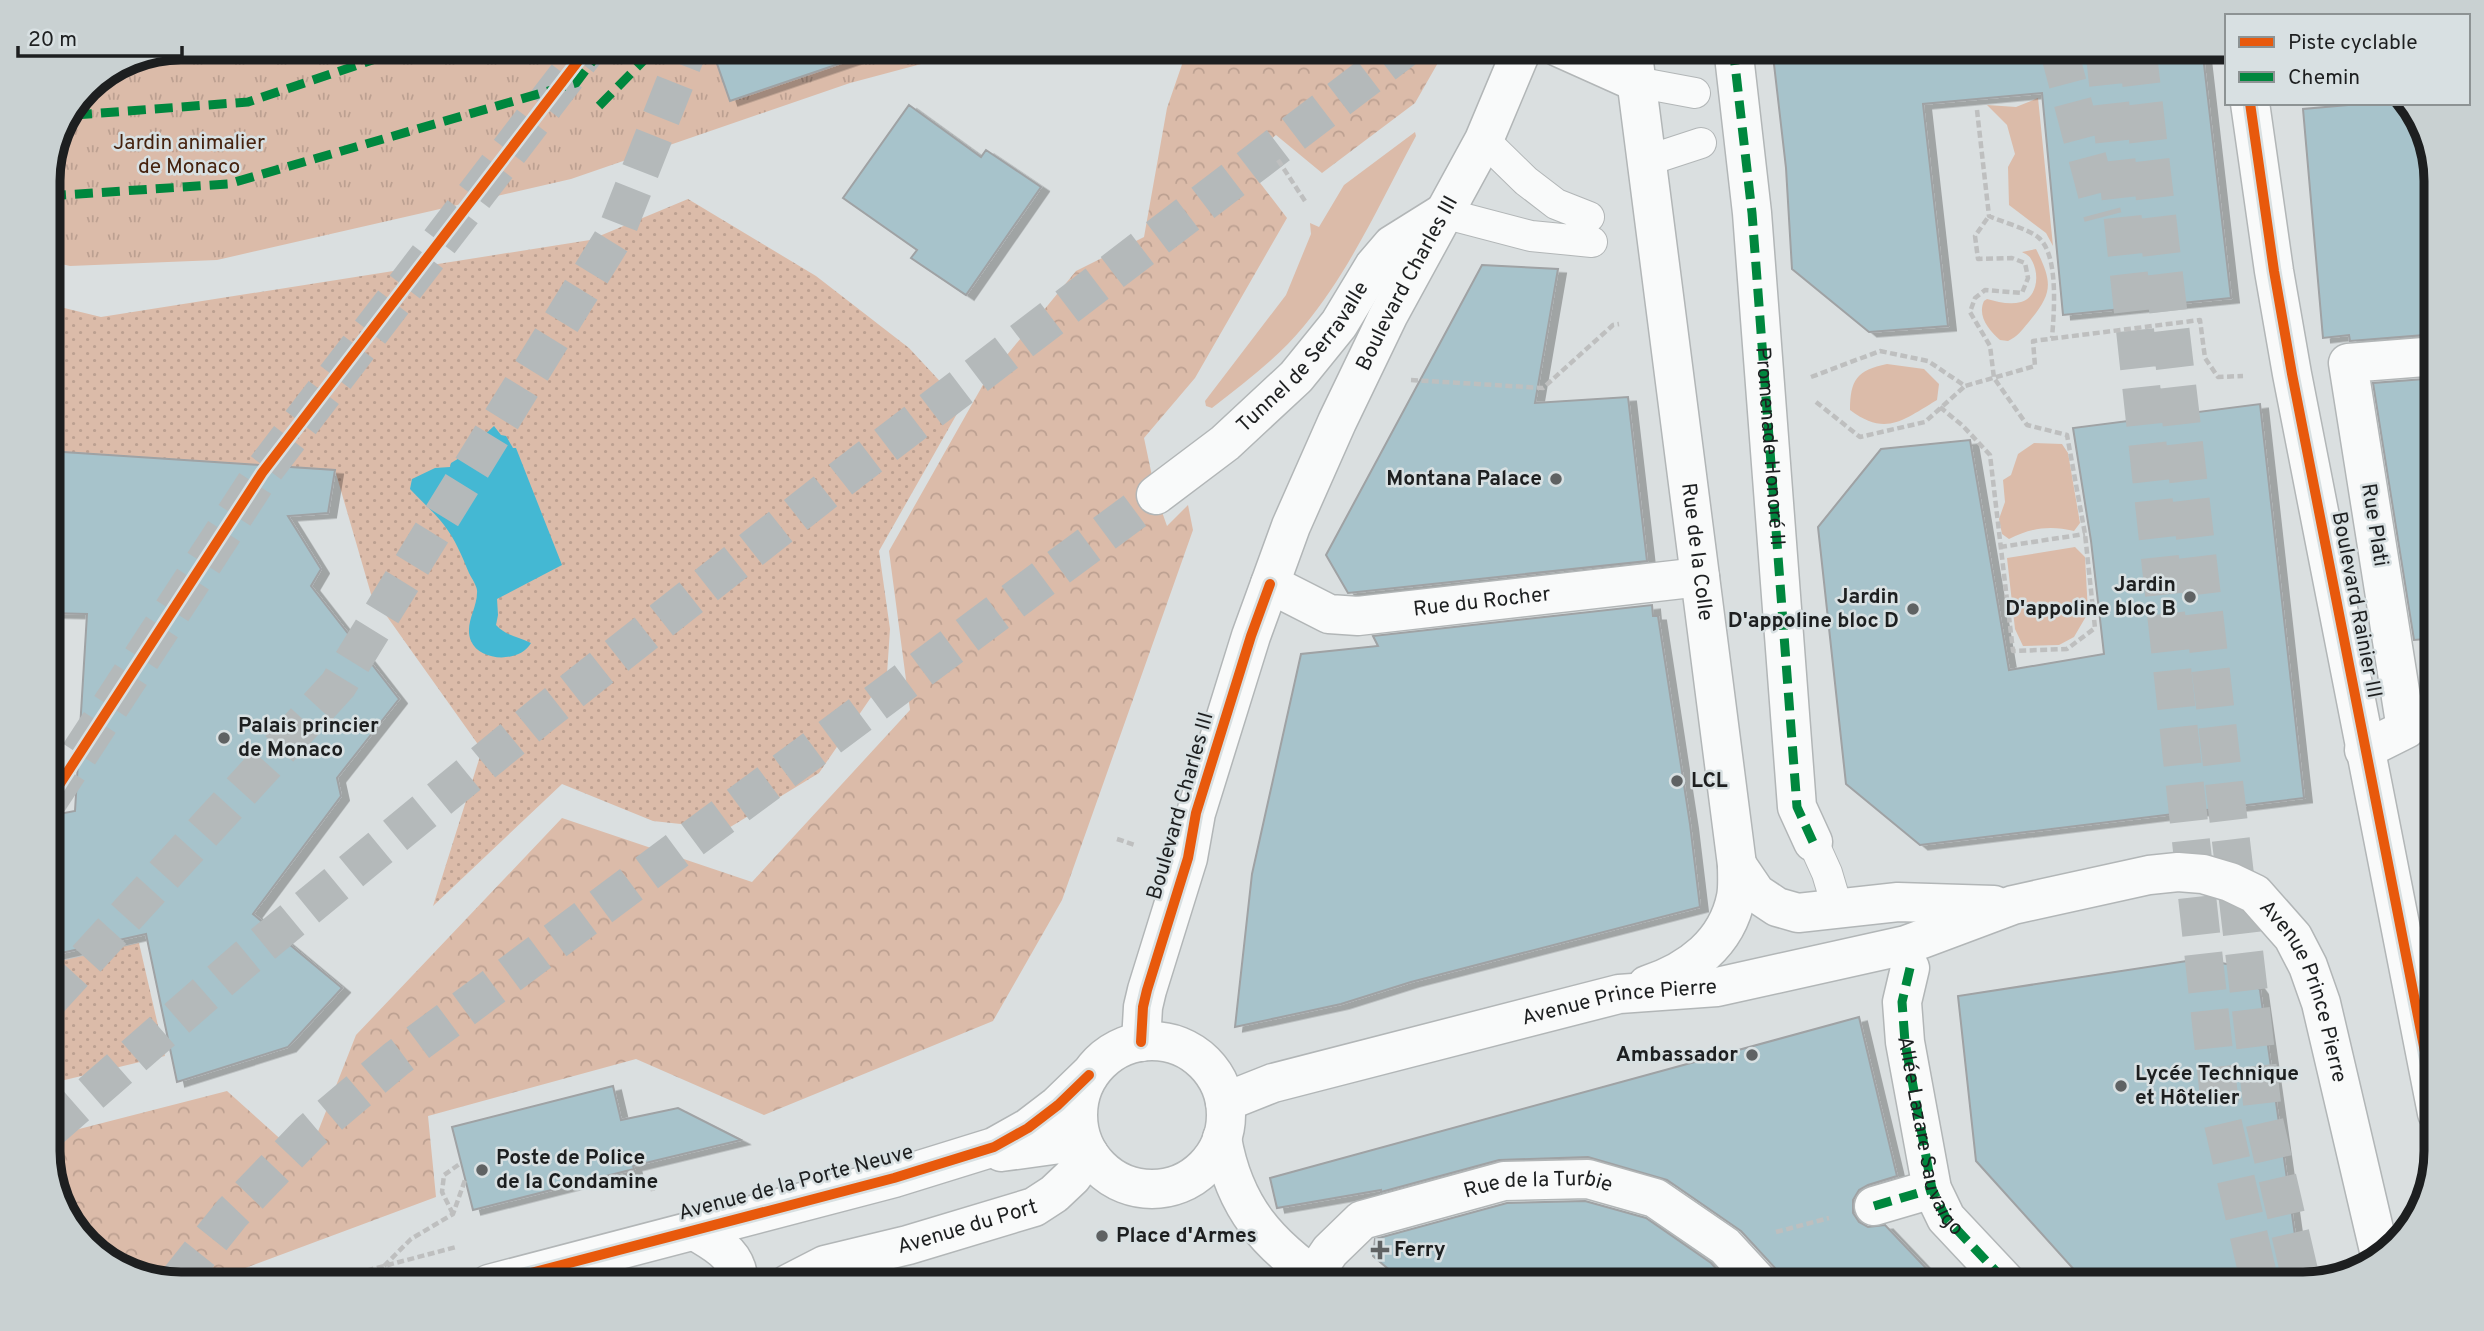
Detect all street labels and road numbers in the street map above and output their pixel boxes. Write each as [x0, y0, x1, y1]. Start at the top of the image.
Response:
street label: Boulevard Charles III [1350, 191, 1464, 375]
street label: Tunnel de Serravalle [1231, 277, 1375, 439]
street label: Promenade Honoré II [1749, 346, 1791, 547]
street label: Rue de la Colle [1675, 481, 1719, 622]
street label: Rue Plati [2354, 481, 2394, 569]
street label: Boulevard Rainier III [2325, 509, 2387, 701]
street label: Rue du Rocher [1412, 581, 1552, 623]
street label: Boulevard Charles III [1141, 709, 1221, 903]
street label: Avenue Prince Pierre [2253, 895, 2353, 1085]
street label: Avenue Prince Pierre [1519, 974, 1718, 1032]
street label: Allée Lazare Sauvaigo [1891, 1034, 1970, 1242]
street label: Avenue de la Porte Neuve [676, 1139, 916, 1227]
street label: Rue de la Turbie [1461, 1165, 1616, 1205]
street label: Avenue du Port [895, 1193, 1041, 1261]

